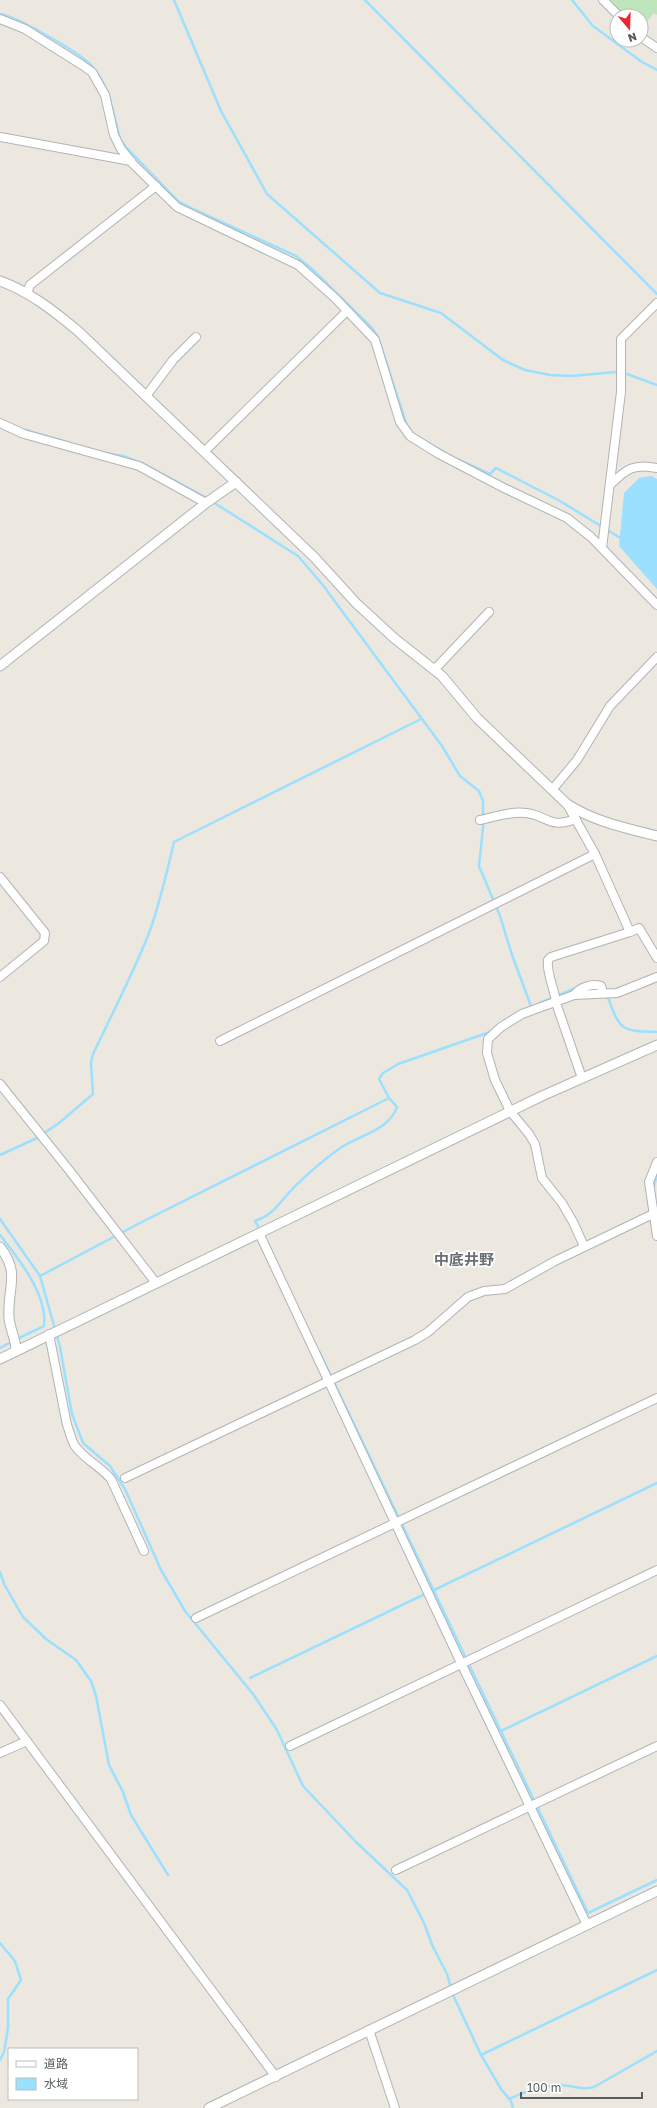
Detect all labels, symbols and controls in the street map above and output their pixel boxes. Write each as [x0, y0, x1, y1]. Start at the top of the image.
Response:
north arrow [609, 8, 649, 48]
text: N [626, 30, 638, 45]
district label: 中底井野 [434, 1250, 494, 1268]
legend [8, 2048, 138, 2100]
text: 道路 [44, 2056, 68, 2071]
scale bar [521, 2074, 642, 2100]
text: 水域 [44, 2076, 68, 2091]
text: 100 m [527, 2080, 561, 2095]

